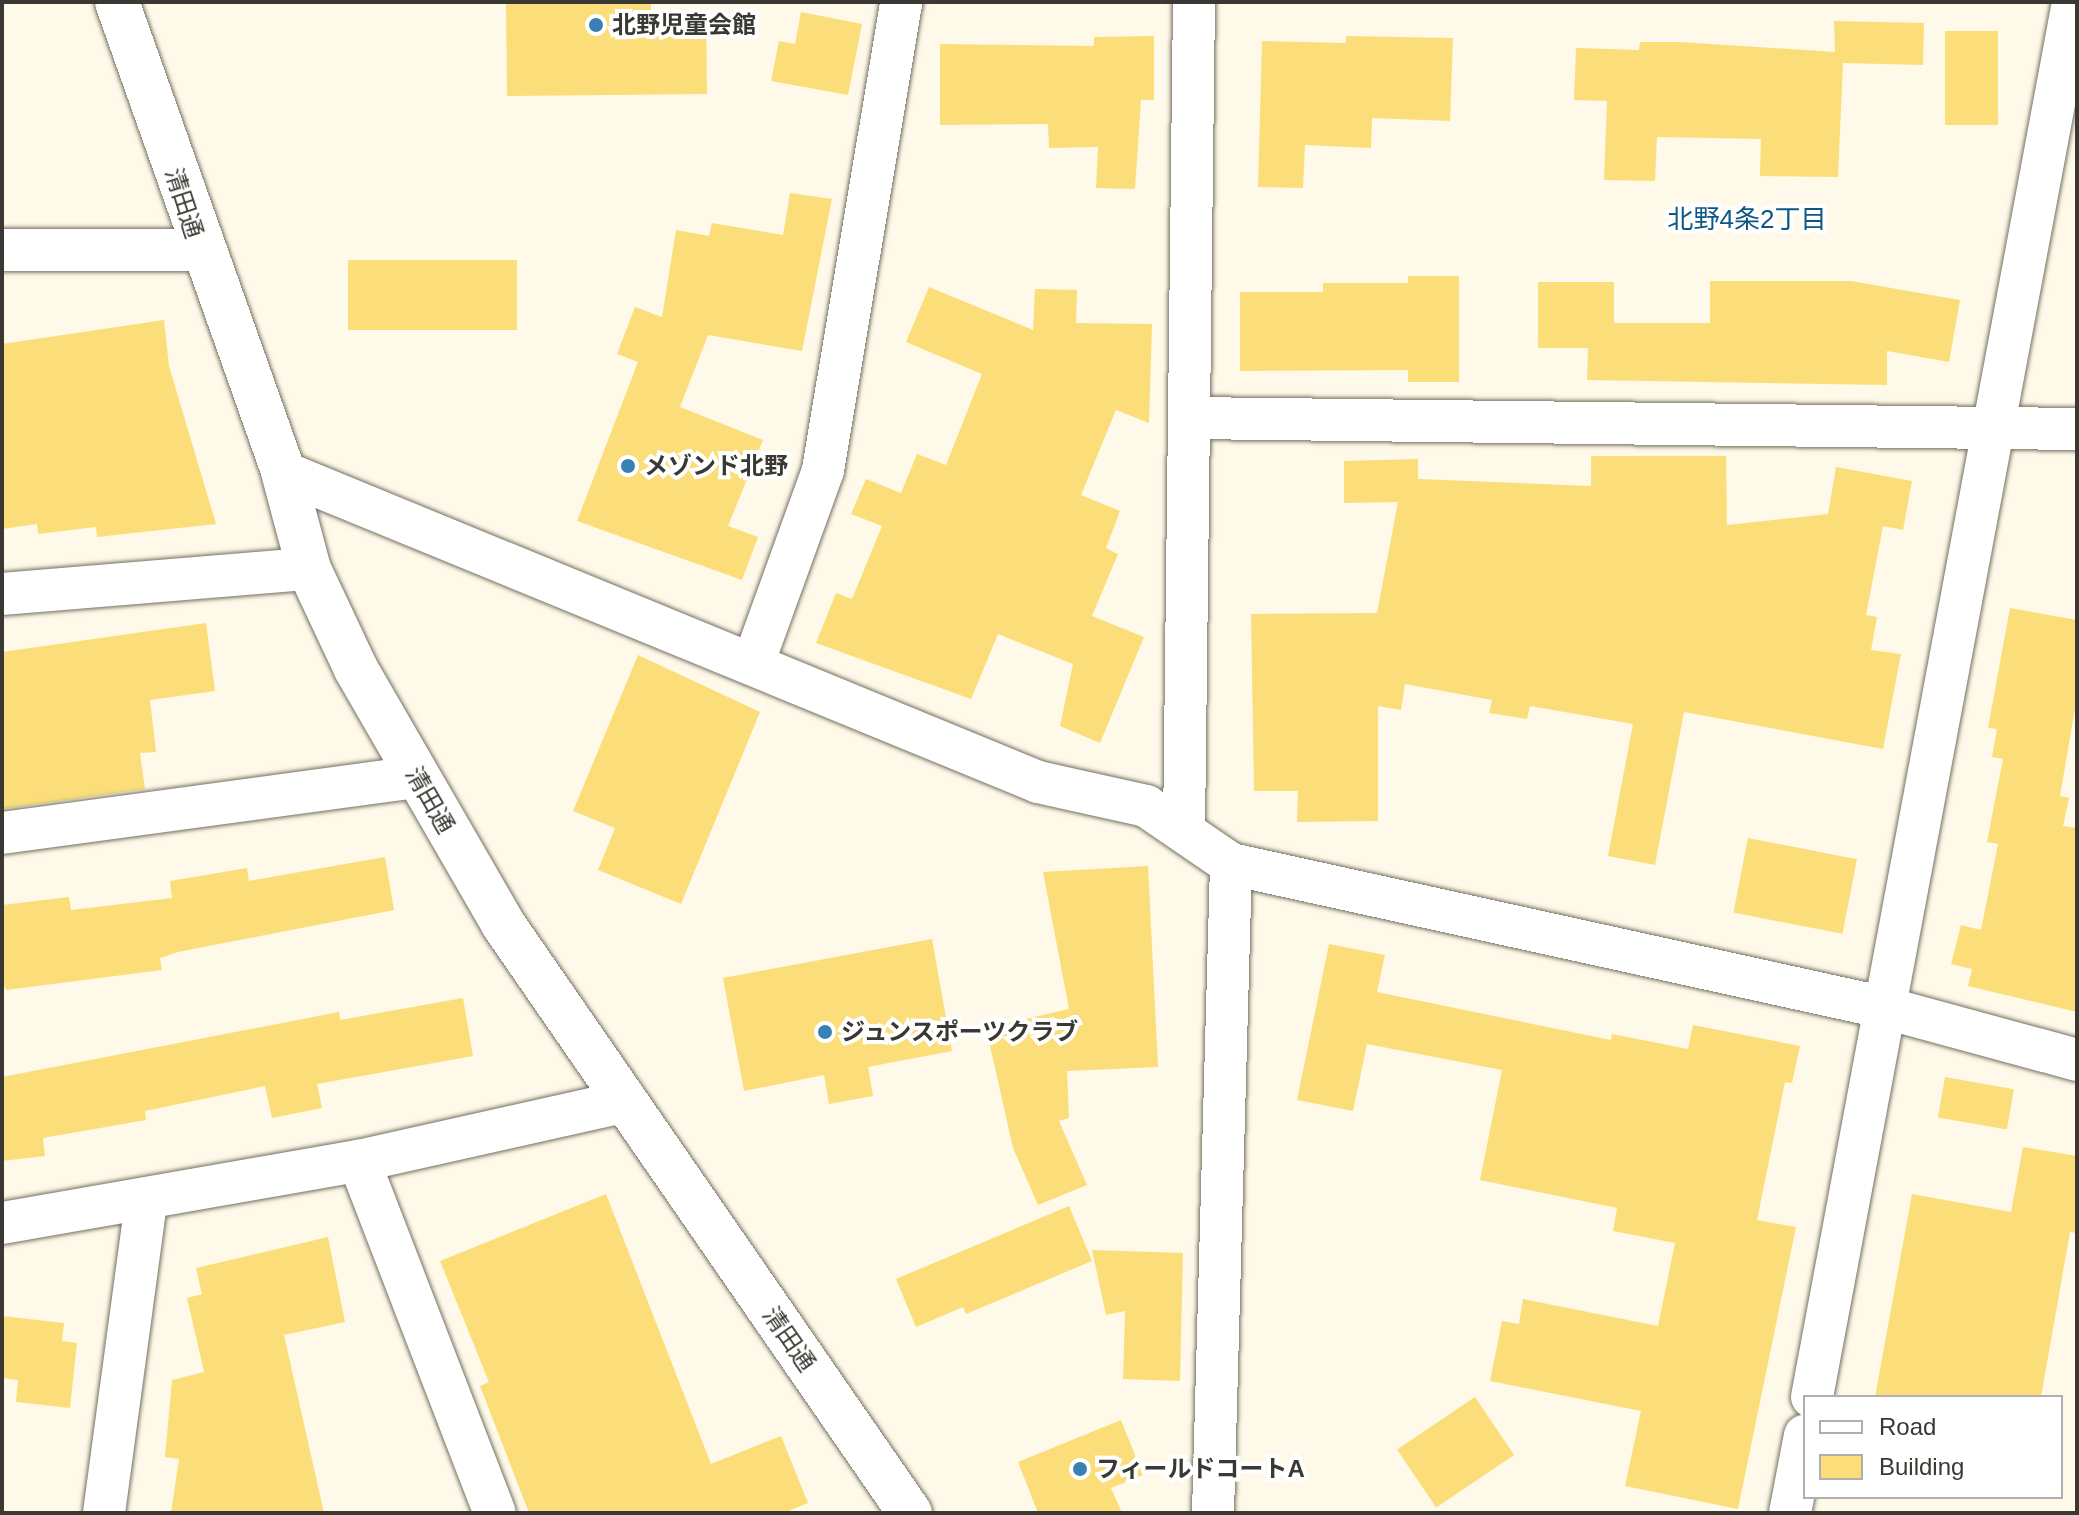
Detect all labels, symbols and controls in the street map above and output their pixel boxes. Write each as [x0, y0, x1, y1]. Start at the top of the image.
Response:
place label: 北野児童会館 [612, 11, 756, 39]
marker: 北野児童会館 [587, 16, 605, 34]
street label: 清田通 [159, 164, 209, 242]
district label: 北野4条2丁目 [1668, 204, 1826, 236]
place label: メゾンド北野 [644, 452, 788, 480]
marker: メゾンド北野 [619, 457, 637, 475]
street label: 清田通 [400, 762, 460, 838]
place label: ジュンスポーツクラブ [841, 1018, 1081, 1046]
marker: ジュンスポーツクラブ [816, 1023, 834, 1041]
street label: 清田通 [757, 1301, 821, 1377]
legend [1803, 1395, 2063, 1499]
text: Road [1879, 1413, 1936, 1440]
text: Building [1879, 1453, 1964, 1480]
place label: フィールドコートA [1096, 1455, 1305, 1483]
marker: フィールドコートA [1071, 1460, 1089, 1478]

